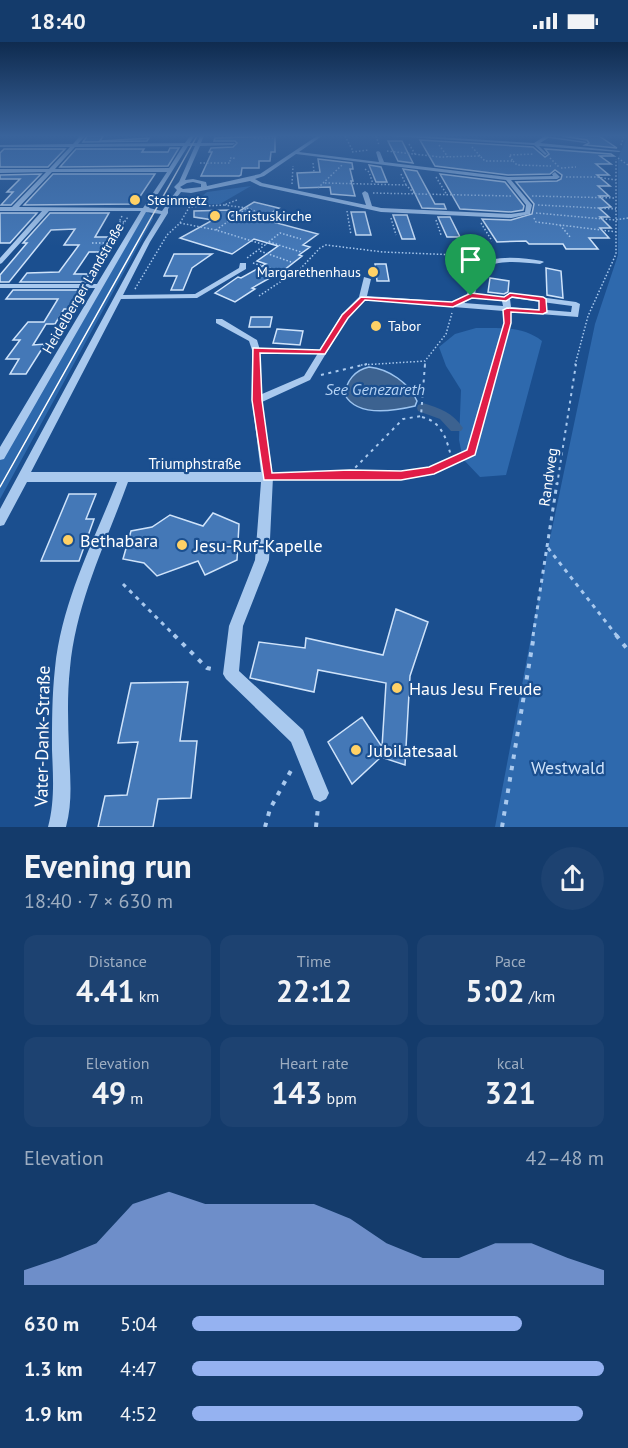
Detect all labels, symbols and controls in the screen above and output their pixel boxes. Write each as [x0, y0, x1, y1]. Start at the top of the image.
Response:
text: 18:40 [30, 7, 86, 35]
place label: Steinmetz [147, 191, 207, 209]
marker: Steinmetz [128, 193, 142, 207]
place label: Christuskirche [227, 207, 312, 225]
marker: Christuskirche [208, 209, 222, 223]
street label: Heidelberger Landstraße [38, 219, 128, 357]
pin [445, 234, 496, 296]
icon: arrive [454, 243, 487, 276]
place label: Margarethenhaus [257, 263, 361, 281]
marker: Margarethenhaus [366, 265, 380, 279]
place label: Tabor [388, 317, 421, 335]
marker: Tabor [369, 319, 383, 333]
water label: See Genezareth [325, 379, 425, 399]
street label: Randweg [534, 447, 562, 507]
street label: Triumphstraße [149, 454, 241, 473]
place label: Bethabara [80, 529, 158, 552]
marker: Bethabara [61, 533, 75, 547]
place label: Jesu-Ruf-Kapelle [193, 534, 323, 557]
marker: Jesu-Ruf-Kapelle [175, 538, 189, 552]
street label: Vater-Dank-Straße [29, 665, 55, 808]
place label: Haus Jesu Freude [409, 677, 542, 700]
marker: Haus Jesu Freude [390, 681, 404, 695]
place label: Jubilatesaal [367, 739, 458, 762]
marker: Jubilatesaal [349, 743, 363, 757]
park label: Westwald [531, 756, 605, 779]
text: Evening run [24, 844, 192, 887]
button: share [541, 847, 604, 910]
text: 18:40 · 7 × 630 m [24, 888, 173, 914]
text: Distance [88, 951, 147, 971]
text: Time [297, 951, 331, 971]
text: Pace [495, 951, 526, 971]
text: 4.41 [76, 971, 134, 1010]
text: 22:12 [276, 971, 352, 1010]
text: 5:02 [465, 971, 525, 1010]
text: km [134, 986, 159, 1006]
text: /km [525, 986, 555, 1006]
text: Elevation [86, 1053, 150, 1073]
text: Heart rate [279, 1053, 349, 1073]
text: kcal [497, 1053, 524, 1073]
text: 49 [92, 1073, 126, 1112]
text: 143 [271, 1073, 322, 1112]
text: 321 [485, 1073, 536, 1112]
text: m [126, 1088, 143, 1108]
text: bpm [322, 1088, 357, 1108]
text: Elevation [24, 1145, 104, 1171]
text: 42–48 m [526, 1145, 604, 1171]
text: 630 m [24, 1311, 79, 1337]
text: 5:04 [120, 1311, 157, 1337]
text: 1.3 km [24, 1356, 83, 1382]
text: 4:47 [120, 1356, 157, 1382]
text: 1.9 km [24, 1401, 83, 1427]
text: 4:52 [120, 1401, 157, 1427]

